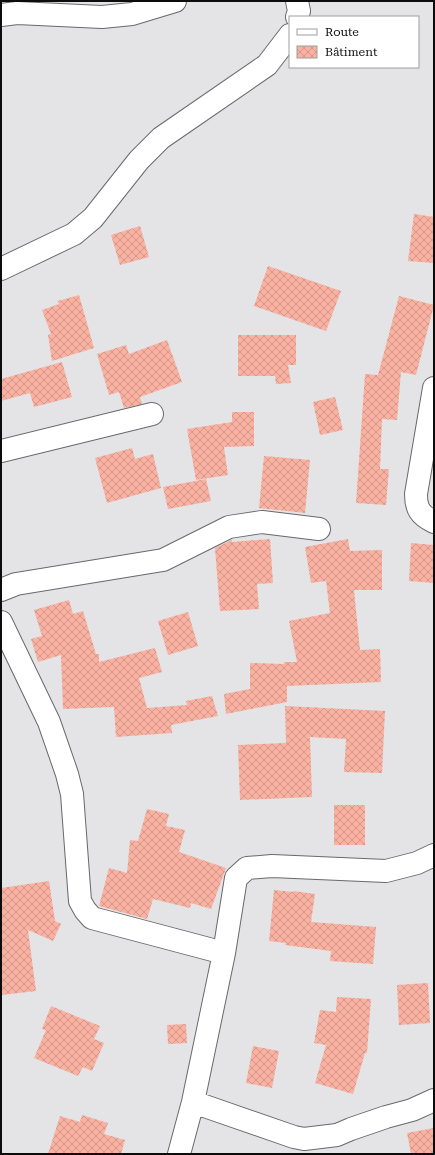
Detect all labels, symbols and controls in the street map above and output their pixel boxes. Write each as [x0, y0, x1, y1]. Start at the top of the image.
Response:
legend [289, 16, 419, 68]
text: Route [325, 25, 359, 39]
text: Bâtiment [325, 45, 378, 59]

